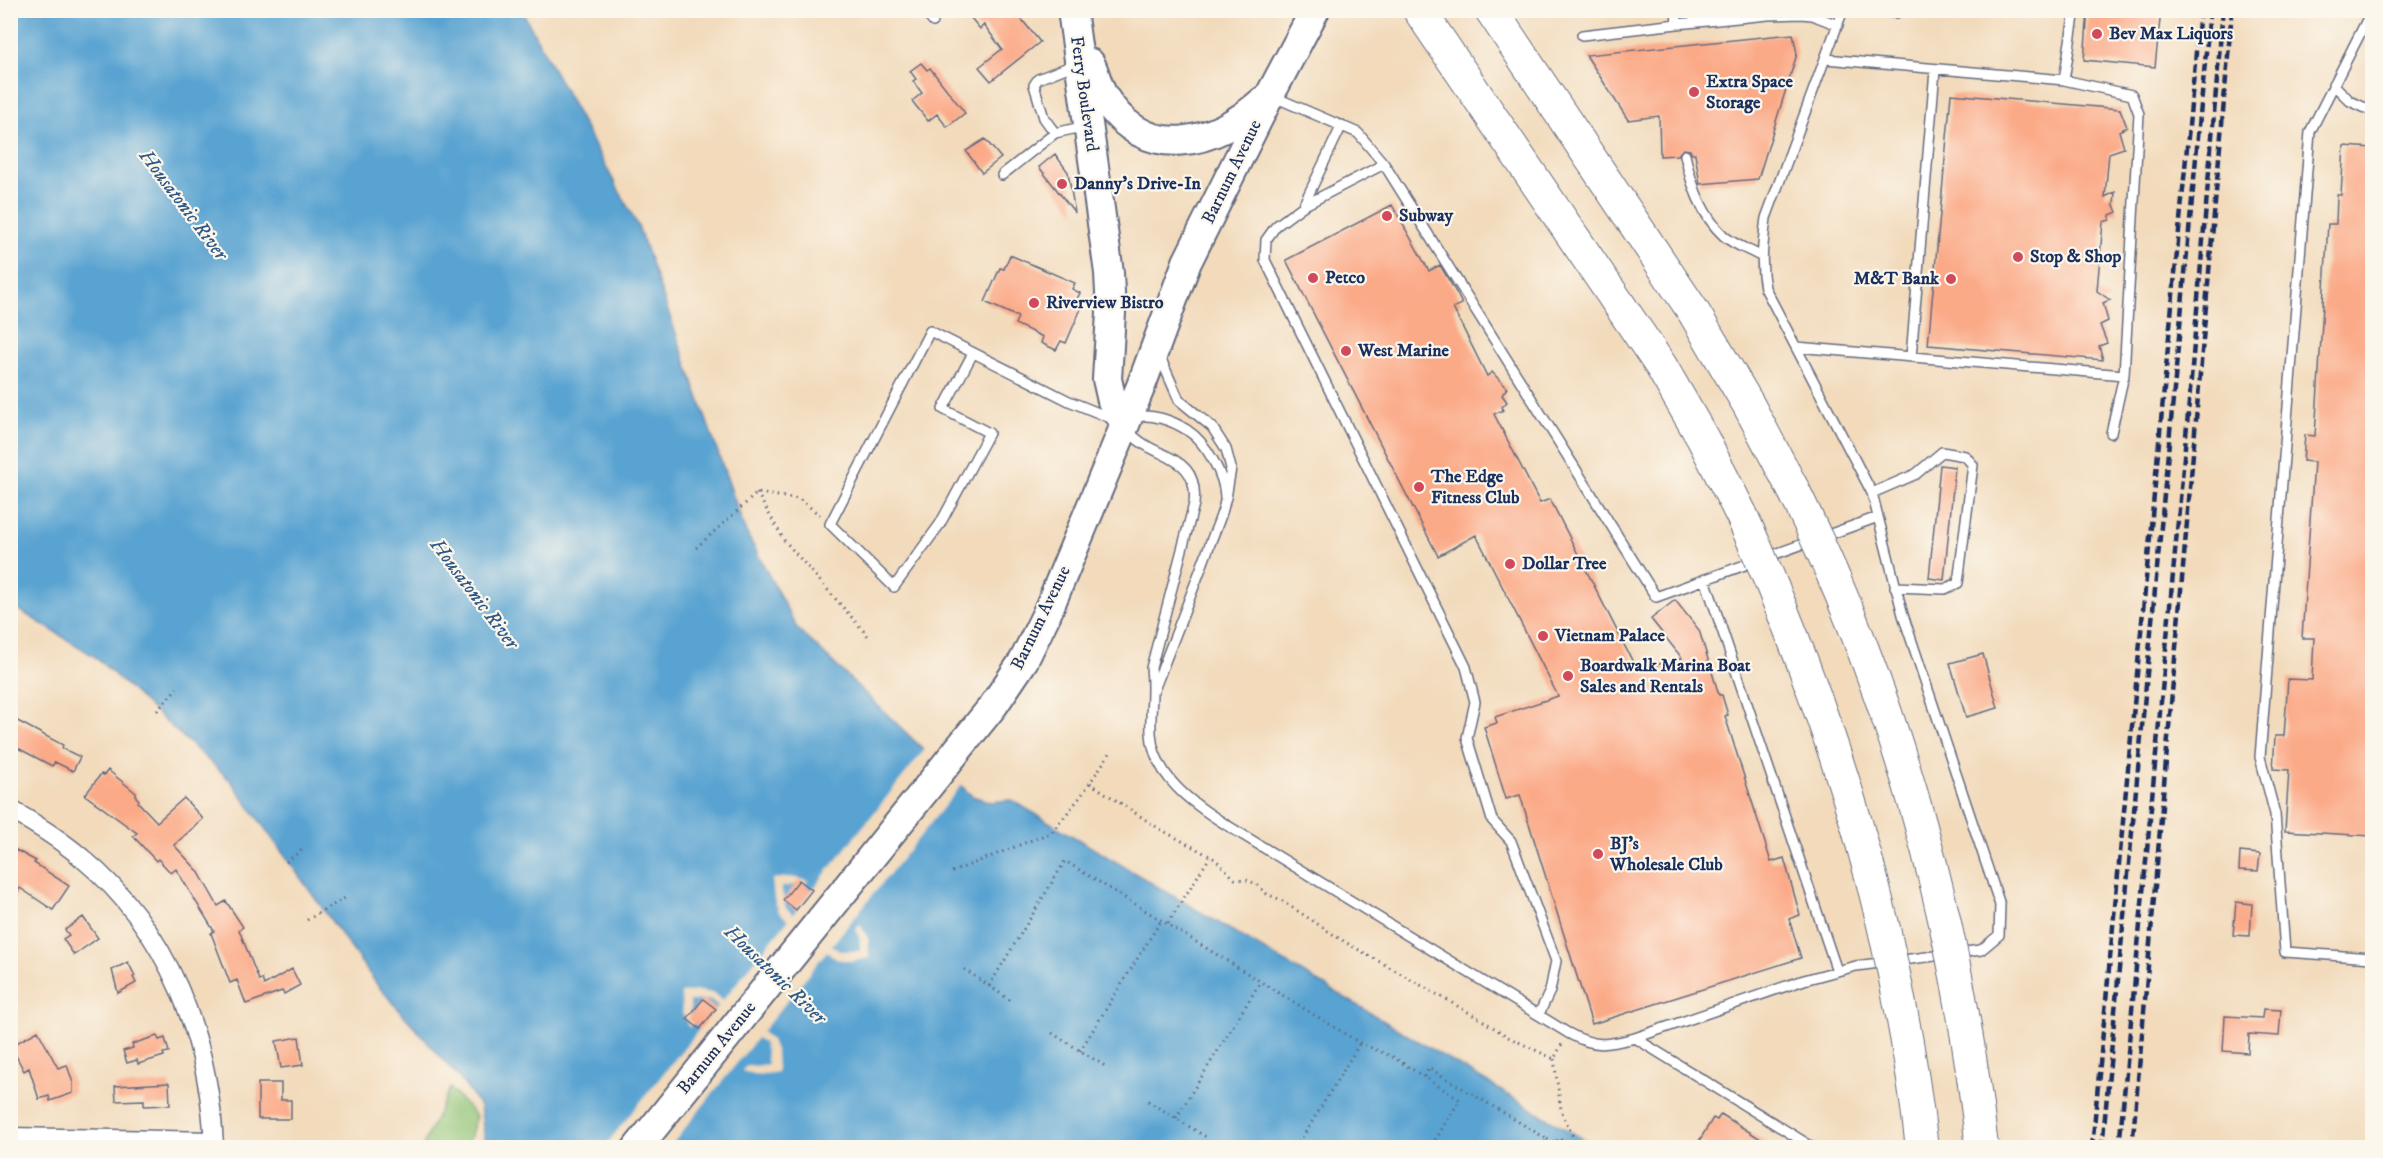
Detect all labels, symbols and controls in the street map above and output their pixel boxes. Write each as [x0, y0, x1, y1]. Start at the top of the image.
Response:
place label: Bev Max Liquors [2109, 23, 2233, 45]
marker: Bev Max Liquors [2090, 27, 2104, 41]
street label: Ferry Boulevard [1065, 35, 1103, 153]
place label: Extra Space Storage [1706, 71, 1793, 114]
marker: Extra Space Storage [1687, 85, 1701, 99]
street label: Barnum Avenue [1197, 116, 1267, 228]
water label: Housatonic River [133, 144, 234, 267]
place label: Danny's Drive-In [1074, 173, 1202, 195]
marker: Danny's Drive-In [1055, 177, 1069, 191]
place label: Subway [1399, 205, 1454, 227]
marker: Subway [1380, 209, 1394, 223]
place label: Stop & Shop [2030, 246, 2121, 268]
marker: Stop & Shop [2011, 250, 2025, 264]
place label: Petco [1325, 267, 1365, 289]
place label: M&T Bank [1854, 268, 1940, 290]
marker: Petco [1306, 271, 1320, 285]
marker: M&T Bank [1944, 272, 1958, 286]
place label: Riverview Bistro [1046, 292, 1164, 314]
marker: Riverview Bistro [1027, 296, 1041, 310]
place label: West Marine [1357, 340, 1449, 362]
marker: West Marine [1339, 344, 1353, 358]
place label: The Edge Fitness Club [1430, 466, 1520, 509]
marker: The Edge Fitness Club [1412, 480, 1426, 494]
water label: Housatonic River [424, 533, 525, 656]
place label: Dollar Tree [1522, 553, 1607, 575]
marker: Dollar Tree [1503, 557, 1517, 571]
street label: Barnum Avenue [1006, 562, 1076, 674]
place label: Vietnam Palace [1554, 625, 1665, 647]
marker: Vietnam Palace [1536, 629, 1550, 643]
place label: Boardwalk Marina Boat Sales and Rentals [1580, 655, 1751, 698]
marker: Boardwalk Marina Boat Sales and Rentals [1561, 669, 1575, 683]
place label: BJ's Wholesale Club [1609, 833, 1723, 876]
marker: BJ's Wholesale Club [1591, 847, 1605, 861]
water label: Housatonic River [718, 919, 833, 1031]
street label: Barnum Avenue [673, 997, 761, 1099]

